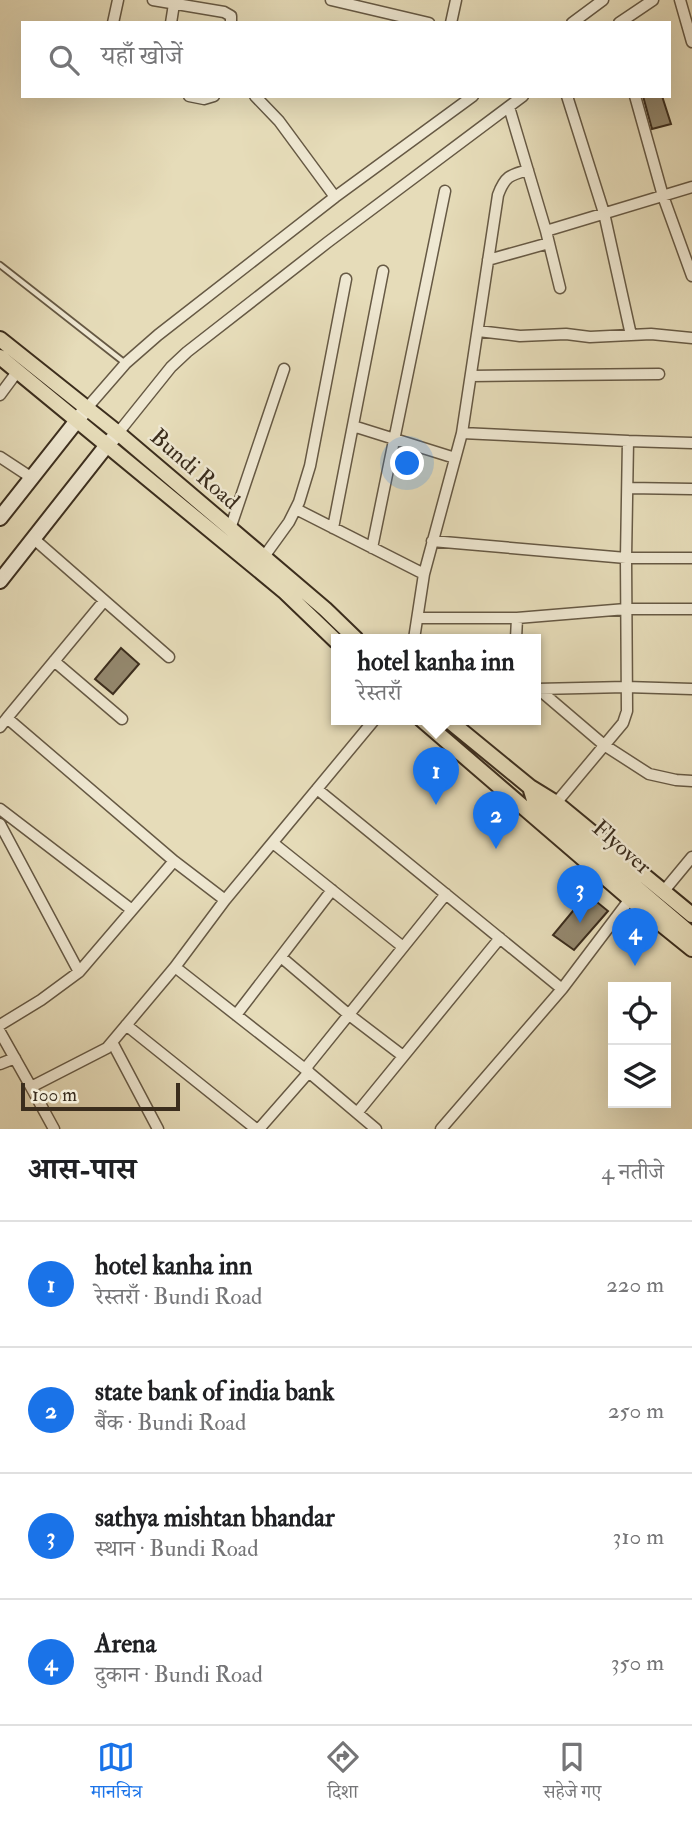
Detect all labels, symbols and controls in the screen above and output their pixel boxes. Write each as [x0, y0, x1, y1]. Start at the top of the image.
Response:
search box [21, 21, 671, 98]
text: यहाँ खोजें [101, 40, 183, 72]
icon: search [45, 41, 83, 79]
street label: Bundi Road [144, 422, 246, 516]
your location [390, 446, 424, 480]
popup [331, 634, 541, 725]
text: hotel kanha inn [357, 646, 515, 678]
text: रेस्तराँ [357, 678, 401, 707]
pin: 1 [413, 747, 459, 805]
pin: 2 [473, 791, 519, 849]
street label: Flyover [586, 813, 658, 881]
pin: 3 [557, 865, 603, 923]
pin: 4 [612, 908, 658, 966]
map controls [608, 982, 671, 1108]
button: locate [608, 982, 671, 1045]
button: layers [608, 1045, 671, 1108]
scale bar [21, 1080, 180, 1112]
text: 100 m [32, 1083, 77, 1107]
text: आस-पास [28, 1151, 136, 1188]
text: 4 नतीजे [602, 1157, 664, 1186]
text: hotel kanha inn [95, 1250, 252, 1282]
text: 1 [47, 1270, 55, 1299]
text: 220 m [606, 1270, 664, 1299]
text: रेस्तराँ · Bundi Road [95, 1282, 262, 1311]
text: state bank of india bank [95, 1376, 334, 1408]
text: 2 [45, 1396, 57, 1425]
text: 250 m [608, 1396, 664, 1425]
text: बैंक · Bundi Road [95, 1408, 246, 1437]
text: sathya mishtan bhandar [95, 1502, 335, 1534]
text: 3 [47, 1522, 55, 1551]
text: 310 m [613, 1522, 664, 1551]
text: स्थान · Bundi Road [95, 1534, 258, 1563]
text: Arena [95, 1628, 156, 1660]
text: 4 [45, 1648, 57, 1677]
text: 350 m [611, 1648, 664, 1677]
text: दुकान · Bundi Road [95, 1660, 263, 1689]
tab: मानचित्र [91, 1738, 142, 1810]
tab: दिशा [324, 1738, 362, 1810]
tab: सहेजे गए [543, 1738, 601, 1810]

